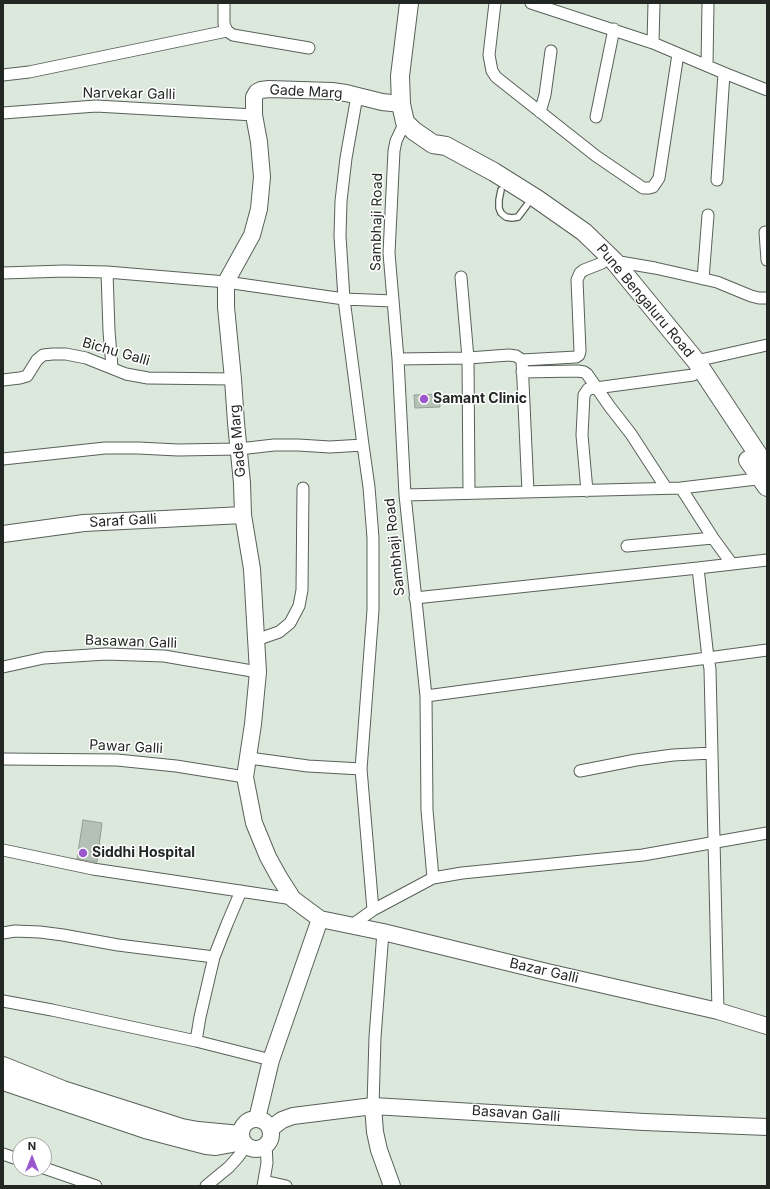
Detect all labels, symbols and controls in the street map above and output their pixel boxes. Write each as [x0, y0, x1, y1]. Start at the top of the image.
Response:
street label: Gade Marg [269, 82, 343, 102]
street label: Narvekar Galli [82, 85, 176, 103]
street label: Sambhaji Road [368, 173, 386, 271]
street label: Pune Bengaluru Road [593, 241, 697, 361]
street label: Bichu Galli [80, 334, 152, 370]
place label: Samant Clinic [433, 391, 527, 407]
marker: Samant Clinic [418, 393, 430, 405]
street label: Gade Marg [226, 404, 250, 478]
street label: Sambhaji Road [382, 497, 408, 597]
street label: Saraf Galli [89, 511, 157, 531]
street label: Basawan Galli [85, 632, 177, 652]
street label: Pawar Galli [89, 737, 163, 757]
place label: Siddhi Hospital [92, 845, 195, 861]
marker: Siddhi Hospital [77, 847, 89, 859]
street label: Bazar Galli [508, 955, 580, 987]
street label: Basavan Galli [471, 1103, 561, 1125]
north arrow [12, 1137, 52, 1177]
text: N [28, 1139, 36, 1153]

